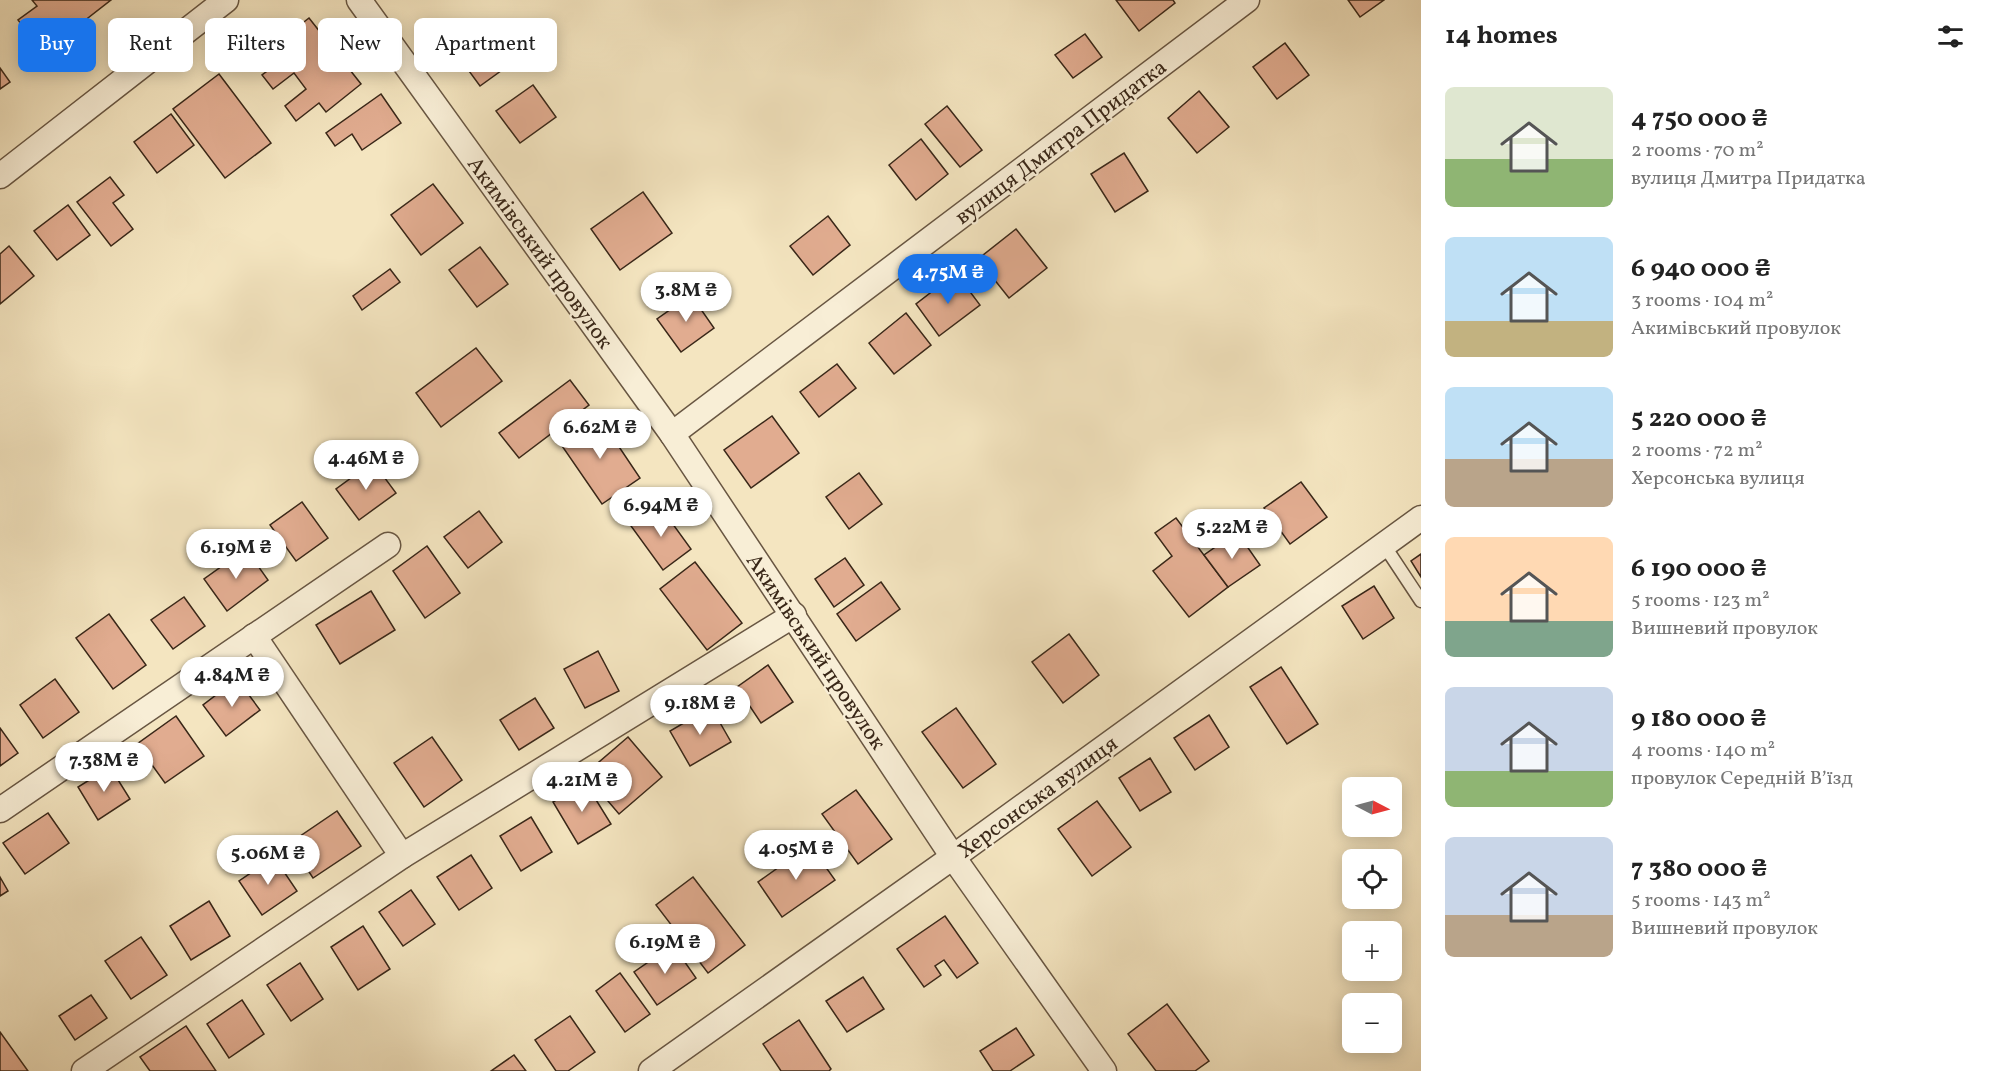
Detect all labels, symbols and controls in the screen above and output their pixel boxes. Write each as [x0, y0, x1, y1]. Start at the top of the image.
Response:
chip: Buy [18, 18, 96, 72]
chip: Rent [108, 18, 193, 72]
chip: Filters [205, 18, 306, 72]
chip: New [318, 18, 402, 72]
chip: Apartment [414, 18, 557, 72]
text: 14 homes [1445, 18, 1558, 54]
icon: filters [1934, 20, 1967, 53]
street label: вулиця Дмитра Придатка [949, 53, 1174, 233]
text: 4 750 000 ₴ [1631, 101, 1768, 137]
icon: home [1493, 111, 1565, 183]
text: 2 rooms · 70 m² [1631, 137, 1764, 165]
street label: Акимівський провулок [459, 151, 620, 356]
text: вулиця Дмитра Придатка [1631, 165, 1866, 193]
text: 6 940 000 ₴ [1631, 251, 1771, 287]
pin: 4.75M ₴ [893, 254, 1003, 305]
text: 4.75M ₴ [912, 259, 984, 287]
icon: home [1493, 261, 1565, 333]
pin: 3.8M ₴ [637, 272, 735, 323]
text: 3.8M ₴ [655, 277, 717, 305]
text: 3 rooms · 104 m² [1631, 287, 1773, 315]
text: Акимівський провулок [1631, 315, 1841, 343]
text: 5 220 000 ₴ [1631, 401, 1767, 437]
pin: 6.62M ₴ [545, 409, 655, 460]
icon: home [1493, 411, 1565, 483]
text: 6.62M ₴ [563, 414, 637, 442]
text: 2 rooms · 72 m² [1631, 437, 1763, 465]
pin: 4.46M ₴ [311, 440, 421, 491]
text: 4.46M ₴ [328, 445, 404, 473]
text: Херсонська вулиця [1631, 465, 1805, 493]
pin: 6.94M ₴ [606, 487, 716, 538]
text: 6.94M ₴ [623, 492, 699, 520]
pin: 5.22M ₴ [1177, 509, 1287, 560]
text: 5.22M ₴ [1196, 514, 1268, 542]
pin: 6.19M ₴ [181, 529, 291, 580]
text: 6.19M ₴ [200, 534, 272, 562]
street label: Акимівський провулок [737, 548, 893, 757]
text: 6 190 000 ₴ [1631, 551, 1767, 587]
icon: home [1493, 561, 1565, 633]
text: 5 rooms · 123 m² [1631, 587, 1770, 615]
text: Вишневий провулок [1631, 615, 1818, 643]
pin: 4.84M ₴ [177, 657, 287, 708]
text: 4.84M ₴ [194, 662, 270, 690]
pin: 9.18M ₴ [645, 685, 755, 736]
text: 9.18M ₴ [664, 690, 736, 718]
text: 9 180 000 ₴ [1631, 701, 1766, 737]
icon: home [1493, 711, 1565, 783]
street label: Херсонська вулиця [952, 729, 1125, 867]
text: 4 rooms · 140 m² [1631, 737, 1775, 765]
pin: 7.38M ₴ [49, 742, 159, 793]
text: 7.38M ₴ [69, 747, 139, 775]
pin: 4.21M ₴ [527, 762, 637, 813]
text: провулок Середній Вʼїзд [1631, 765, 1853, 793]
text: 4.21M ₴ [546, 767, 618, 795]
north arrow [1342, 777, 1402, 837]
map controls [1342, 777, 1402, 1053]
pin: 4.05M ₴ [741, 830, 851, 881]
pin: 5.06M ₴ [213, 835, 323, 886]
text: 4.05M ₴ [758, 835, 834, 863]
text: 5.06M ₴ [231, 840, 305, 868]
button: locate [1342, 849, 1402, 909]
text: 7 380 000 ₴ [1631, 851, 1767, 887]
icon: home [1493, 861, 1565, 933]
text: 5 rooms · 143 m² [1631, 887, 1771, 915]
text: Вишневий провулок [1631, 915, 1818, 943]
button: + [1342, 921, 1402, 981]
pin: 6.19M ₴ [610, 924, 720, 975]
text: 6.19M ₴ [629, 929, 701, 957]
button: − [1342, 993, 1402, 1053]

